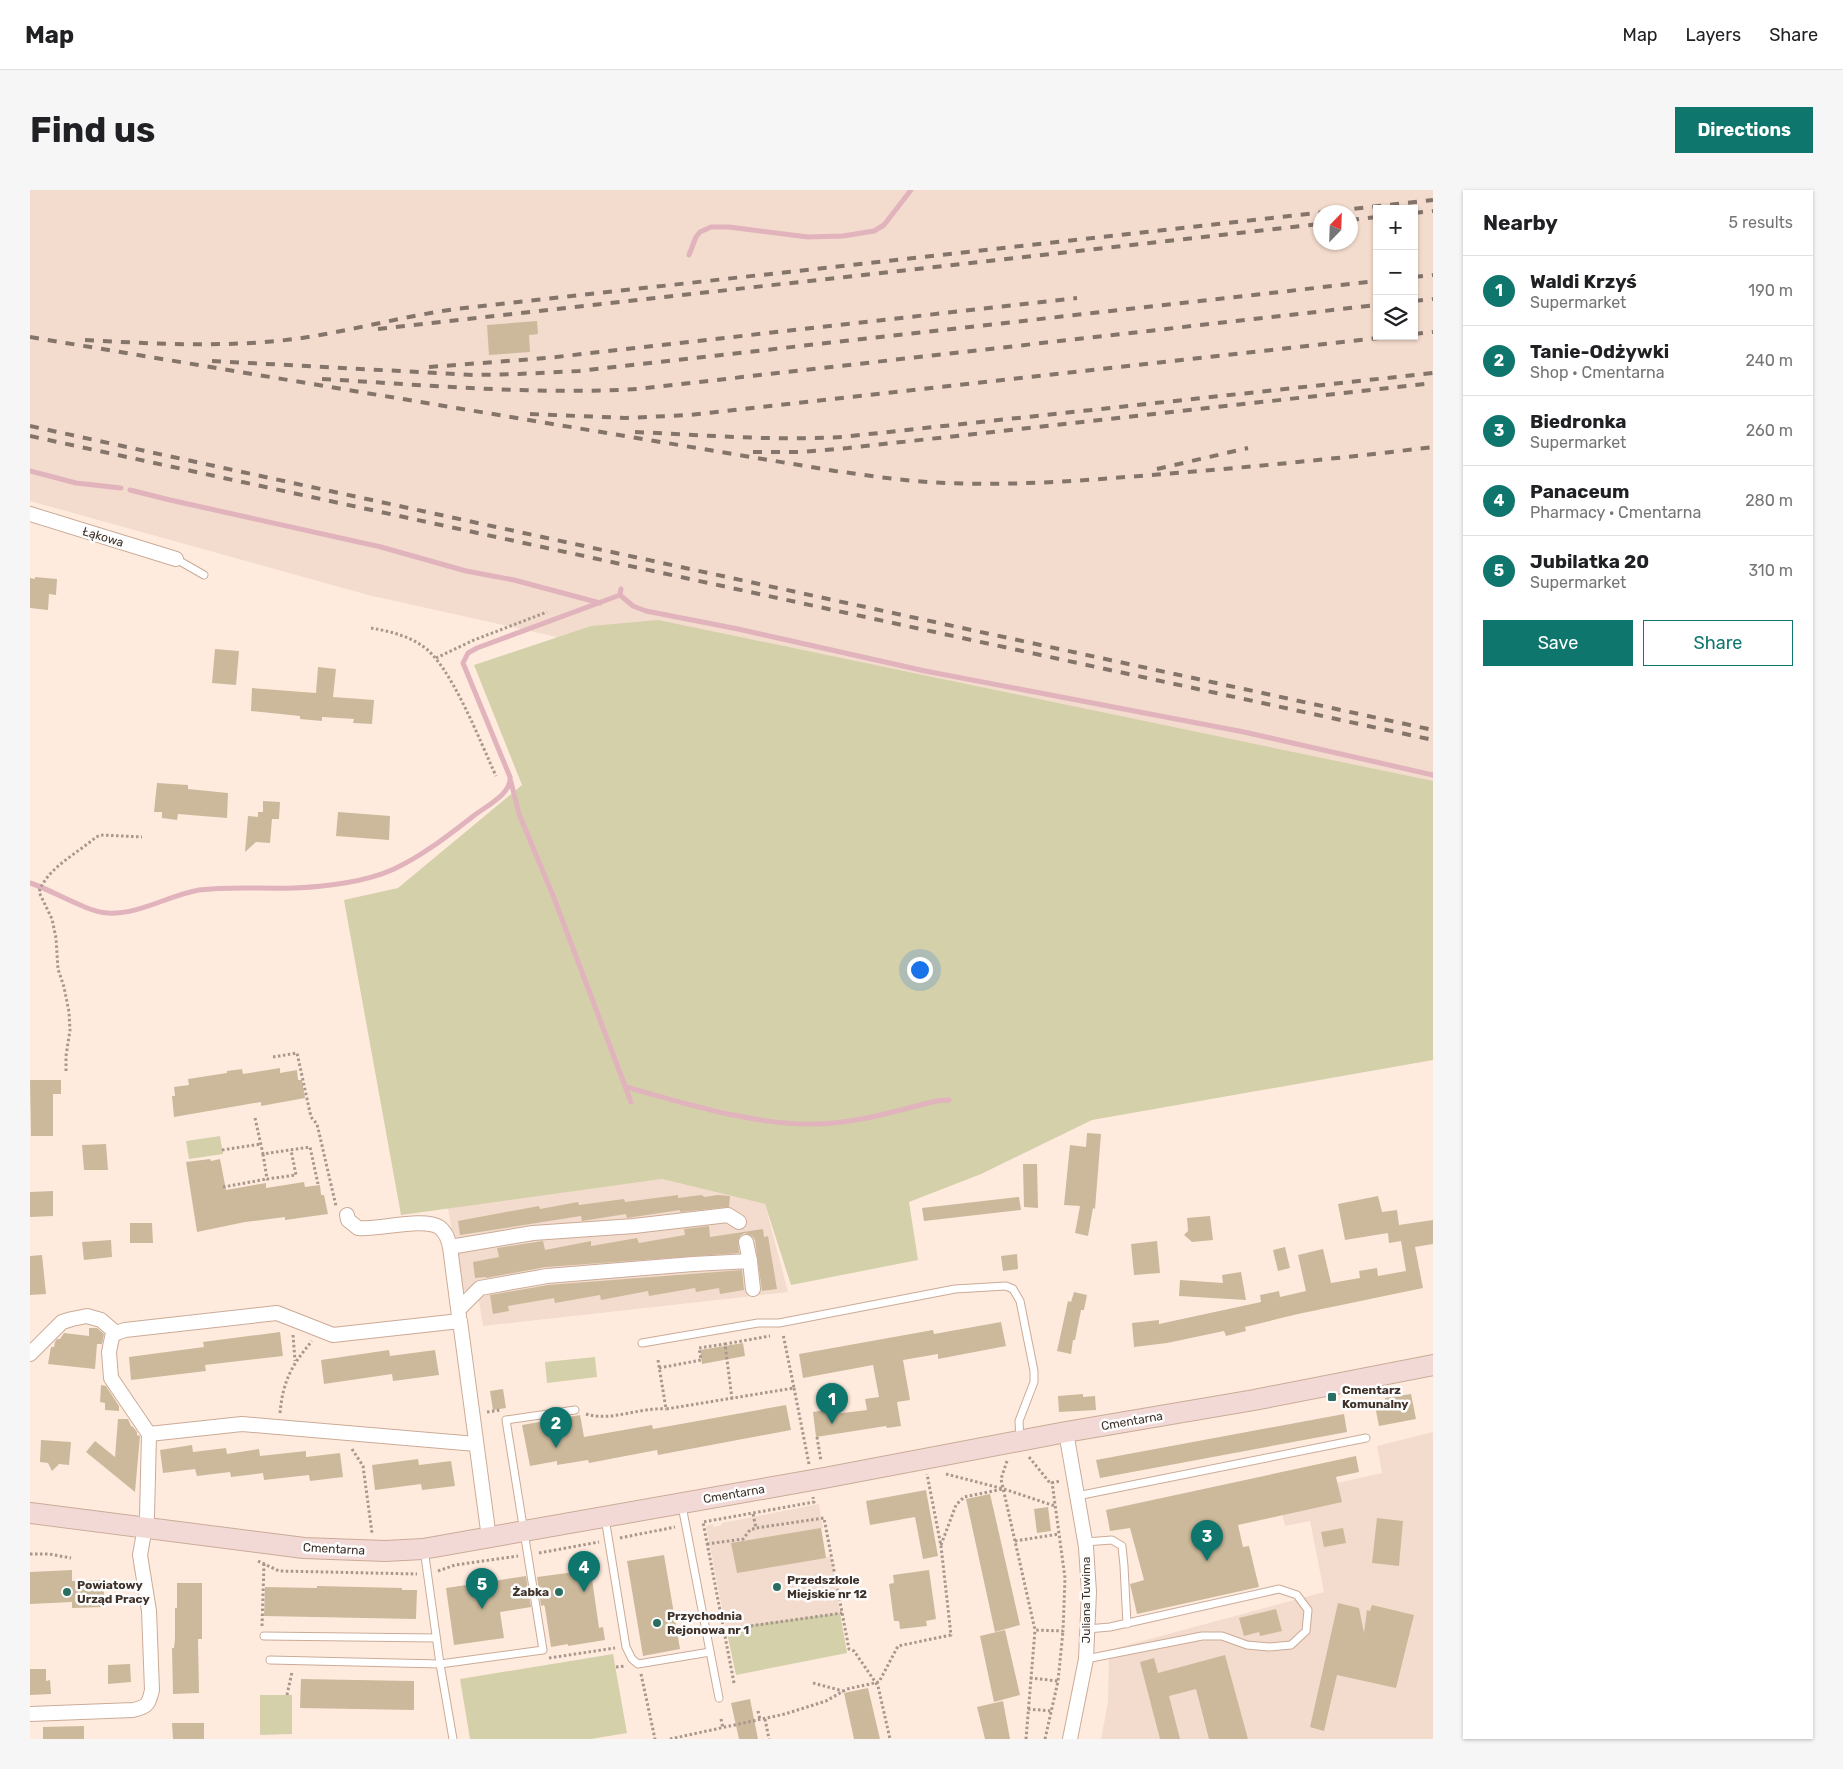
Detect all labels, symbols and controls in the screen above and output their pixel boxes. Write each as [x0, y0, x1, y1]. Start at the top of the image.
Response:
text: Map [25, 21, 74, 49]
text: Map [1623, 24, 1658, 46]
text: Layers [1686, 24, 1741, 46]
text: Share [1769, 24, 1818, 46]
button: Directions [1675, 107, 1813, 153]
text: Find us [30, 109, 155, 151]
north arrow [1313, 205, 1358, 250]
map controls [1373, 205, 1418, 340]
button: + [1373, 205, 1418, 250]
text: Nearby [1483, 210, 1558, 235]
text: 5 results [1729, 213, 1793, 232]
button: − [1373, 250, 1418, 295]
text: Waldi Krzyś [1530, 270, 1637, 293]
text: 1 [1495, 281, 1503, 300]
text: 190 m [1748, 281, 1793, 300]
text: Supermarket [1530, 293, 1626, 312]
button: layers [1373, 295, 1418, 340]
text: Tanie-Odżywki [1530, 340, 1669, 363]
text: 2 [1494, 351, 1504, 370]
text: 240 m [1746, 351, 1793, 370]
text: Shop · Cmentarna [1530, 363, 1665, 382]
text: Biedronka [1530, 410, 1627, 433]
text: 3 [1494, 421, 1504, 440]
text: 260 m [1746, 421, 1793, 440]
text: Supermarket [1530, 433, 1626, 452]
text: Panaceum [1530, 480, 1629, 503]
text: 4 [1494, 491, 1504, 510]
text: 280 m [1745, 491, 1793, 510]
text: Pharmacy · Cmentarna [1530, 503, 1701, 522]
street label: Łąkowa [81, 524, 125, 550]
text: Jubilatka 20 [1530, 550, 1649, 573]
text: 5 [1494, 561, 1504, 580]
text: 310 m [1749, 561, 1793, 580]
text: Supermarket [1530, 573, 1626, 592]
button: Save [1483, 620, 1633, 666]
button: Share [1643, 620, 1793, 666]
your location [907, 957, 933, 983]
pin: 1 [816, 1383, 848, 1424]
place label: Cmentarz Komunalny [1342, 1383, 1409, 1411]
marker: Cmentarz Komunalny [1326, 1391, 1338, 1403]
pin: 2 [540, 1407, 572, 1448]
street label: Cmentarna [1100, 1409, 1164, 1433]
street label: Cmentarna [702, 1482, 766, 1506]
pin: 3 [1191, 1520, 1223, 1561]
street label: Cmentarna [303, 1540, 365, 1558]
pin: 4 [568, 1551, 600, 1592]
street label: Juliana Tuwima [1079, 1557, 1093, 1643]
pin: 5 [466, 1568, 498, 1609]
place label: Przedszkole Miejskie nr 12 [787, 1573, 867, 1601]
place label: Powiatowy Urząd Pracy [77, 1578, 150, 1606]
marker: Przedszkole Miejskie nr 12 [771, 1581, 783, 1593]
place label: Żabka [513, 1585, 549, 1599]
marker: Powiatowy Urząd Pracy [61, 1586, 73, 1598]
marker: Żabka [553, 1586, 565, 1598]
place label: Przychodnia Rejonowa nr 1 [667, 1609, 749, 1637]
marker: Przychodnia Rejonowa nr 1 [651, 1617, 663, 1629]

